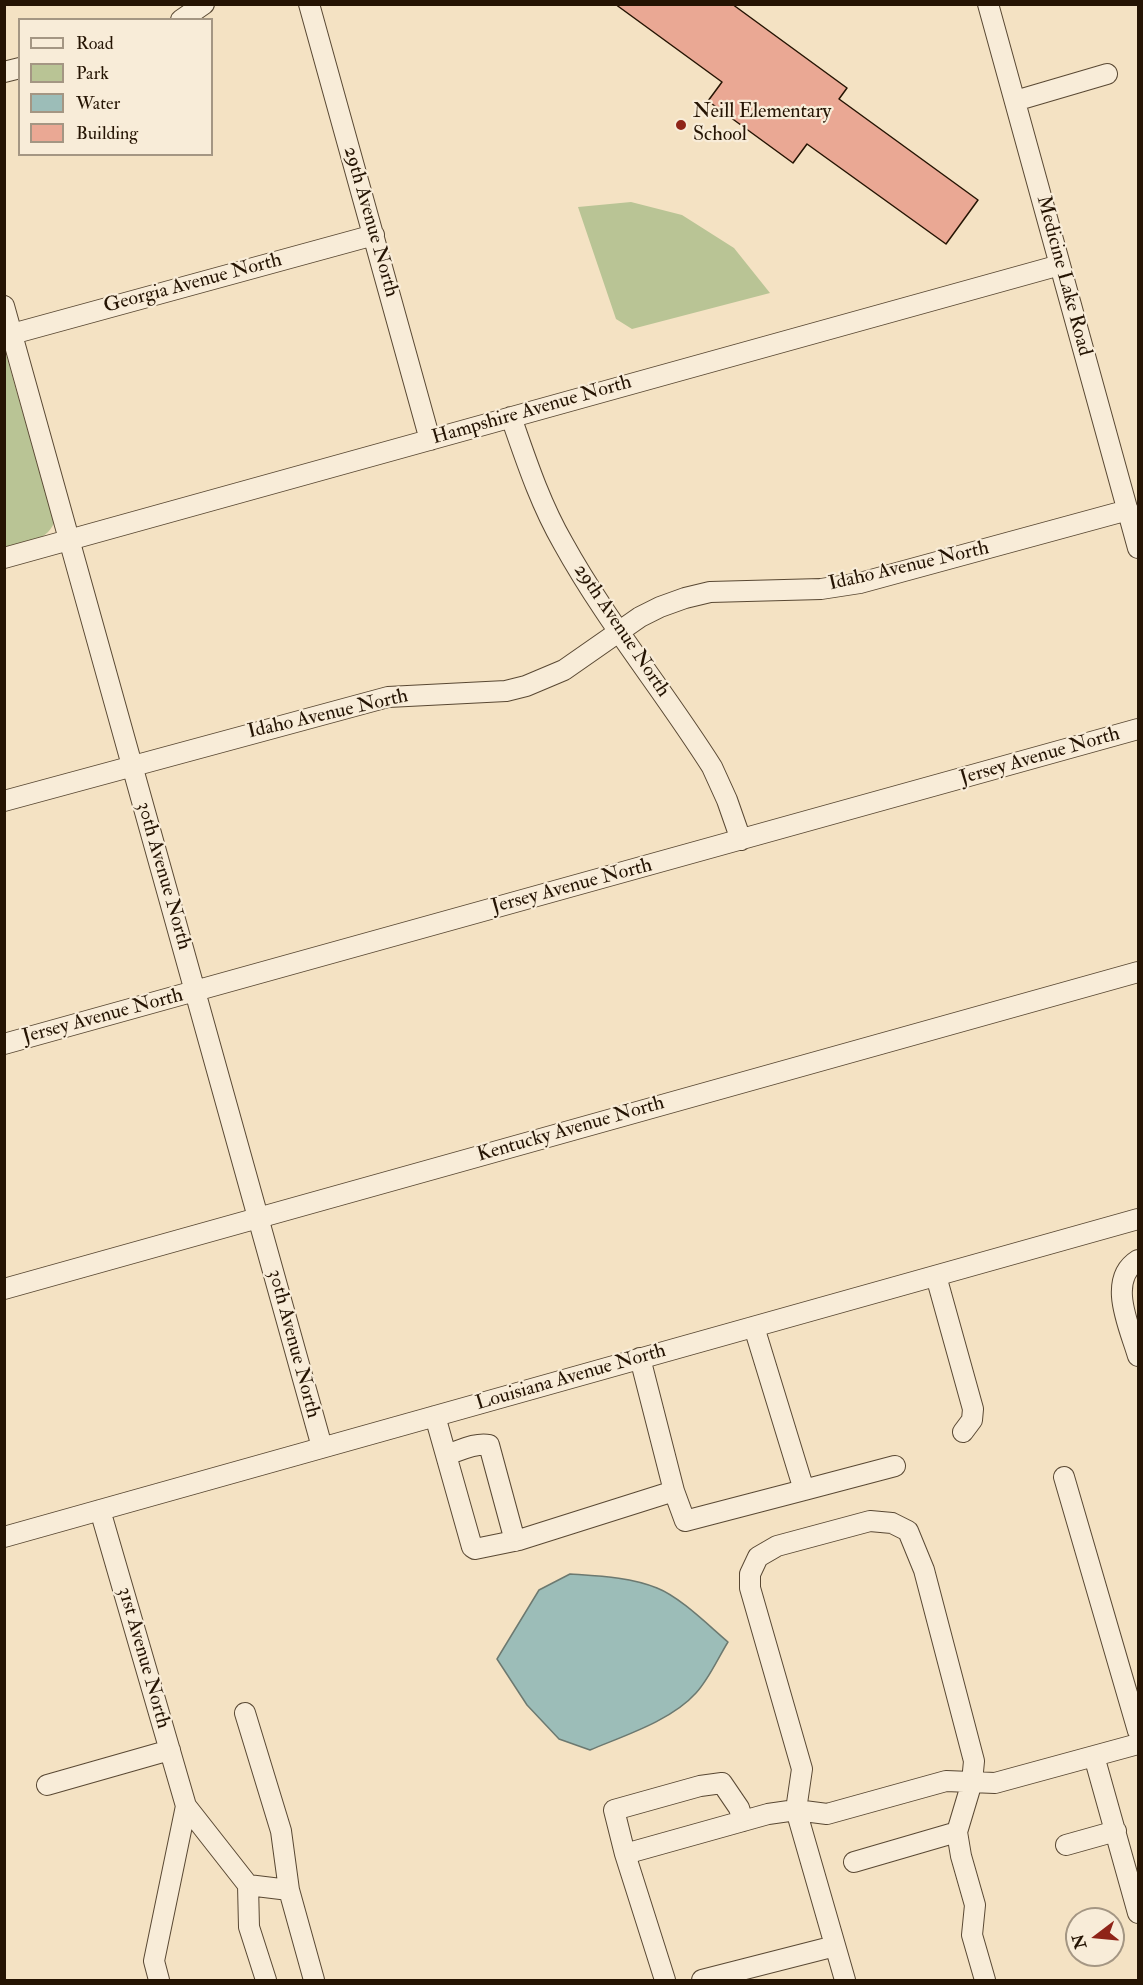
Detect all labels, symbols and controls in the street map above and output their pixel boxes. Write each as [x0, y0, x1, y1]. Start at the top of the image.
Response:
legend [18, 18, 213, 156]
text: Road [76, 32, 114, 55]
text: Park [76, 62, 109, 85]
text: Water [76, 92, 120, 115]
place label: Neill Elementary School [693, 101, 831, 148]
marker: Neill Elementary School [674, 118, 688, 132]
text: Building [76, 122, 138, 145]
street label: 29th Avenue North [337, 144, 403, 300]
street label: Medicine Lake Road [1030, 193, 1096, 359]
street label: Georgia Avenue North [101, 249, 285, 319]
street label: Hampshire Avenue North [430, 371, 634, 451]
street label: Idaho Avenue North [826, 537, 992, 597]
street label: 29th Avenue North [568, 560, 674, 702]
street label: Idaho Avenue North [245, 685, 411, 745]
street label: Jersey Avenue North [957, 723, 1123, 791]
street label: 30th Avenue North [130, 799, 196, 953]
street label: Jersey Avenue North [489, 854, 655, 920]
street label: Jersey Avenue North [20, 984, 186, 1050]
street label: Kentucky Avenue North [475, 1092, 667, 1168]
street label: 30th Avenue North [262, 1267, 324, 1421]
street label: Louisiana Avenue North [473, 1339, 669, 1417]
street label: 31st Avenue North [111, 1585, 175, 1731]
north arrow [1065, 1907, 1125, 1967]
text: N [1068, 1932, 1091, 1951]

